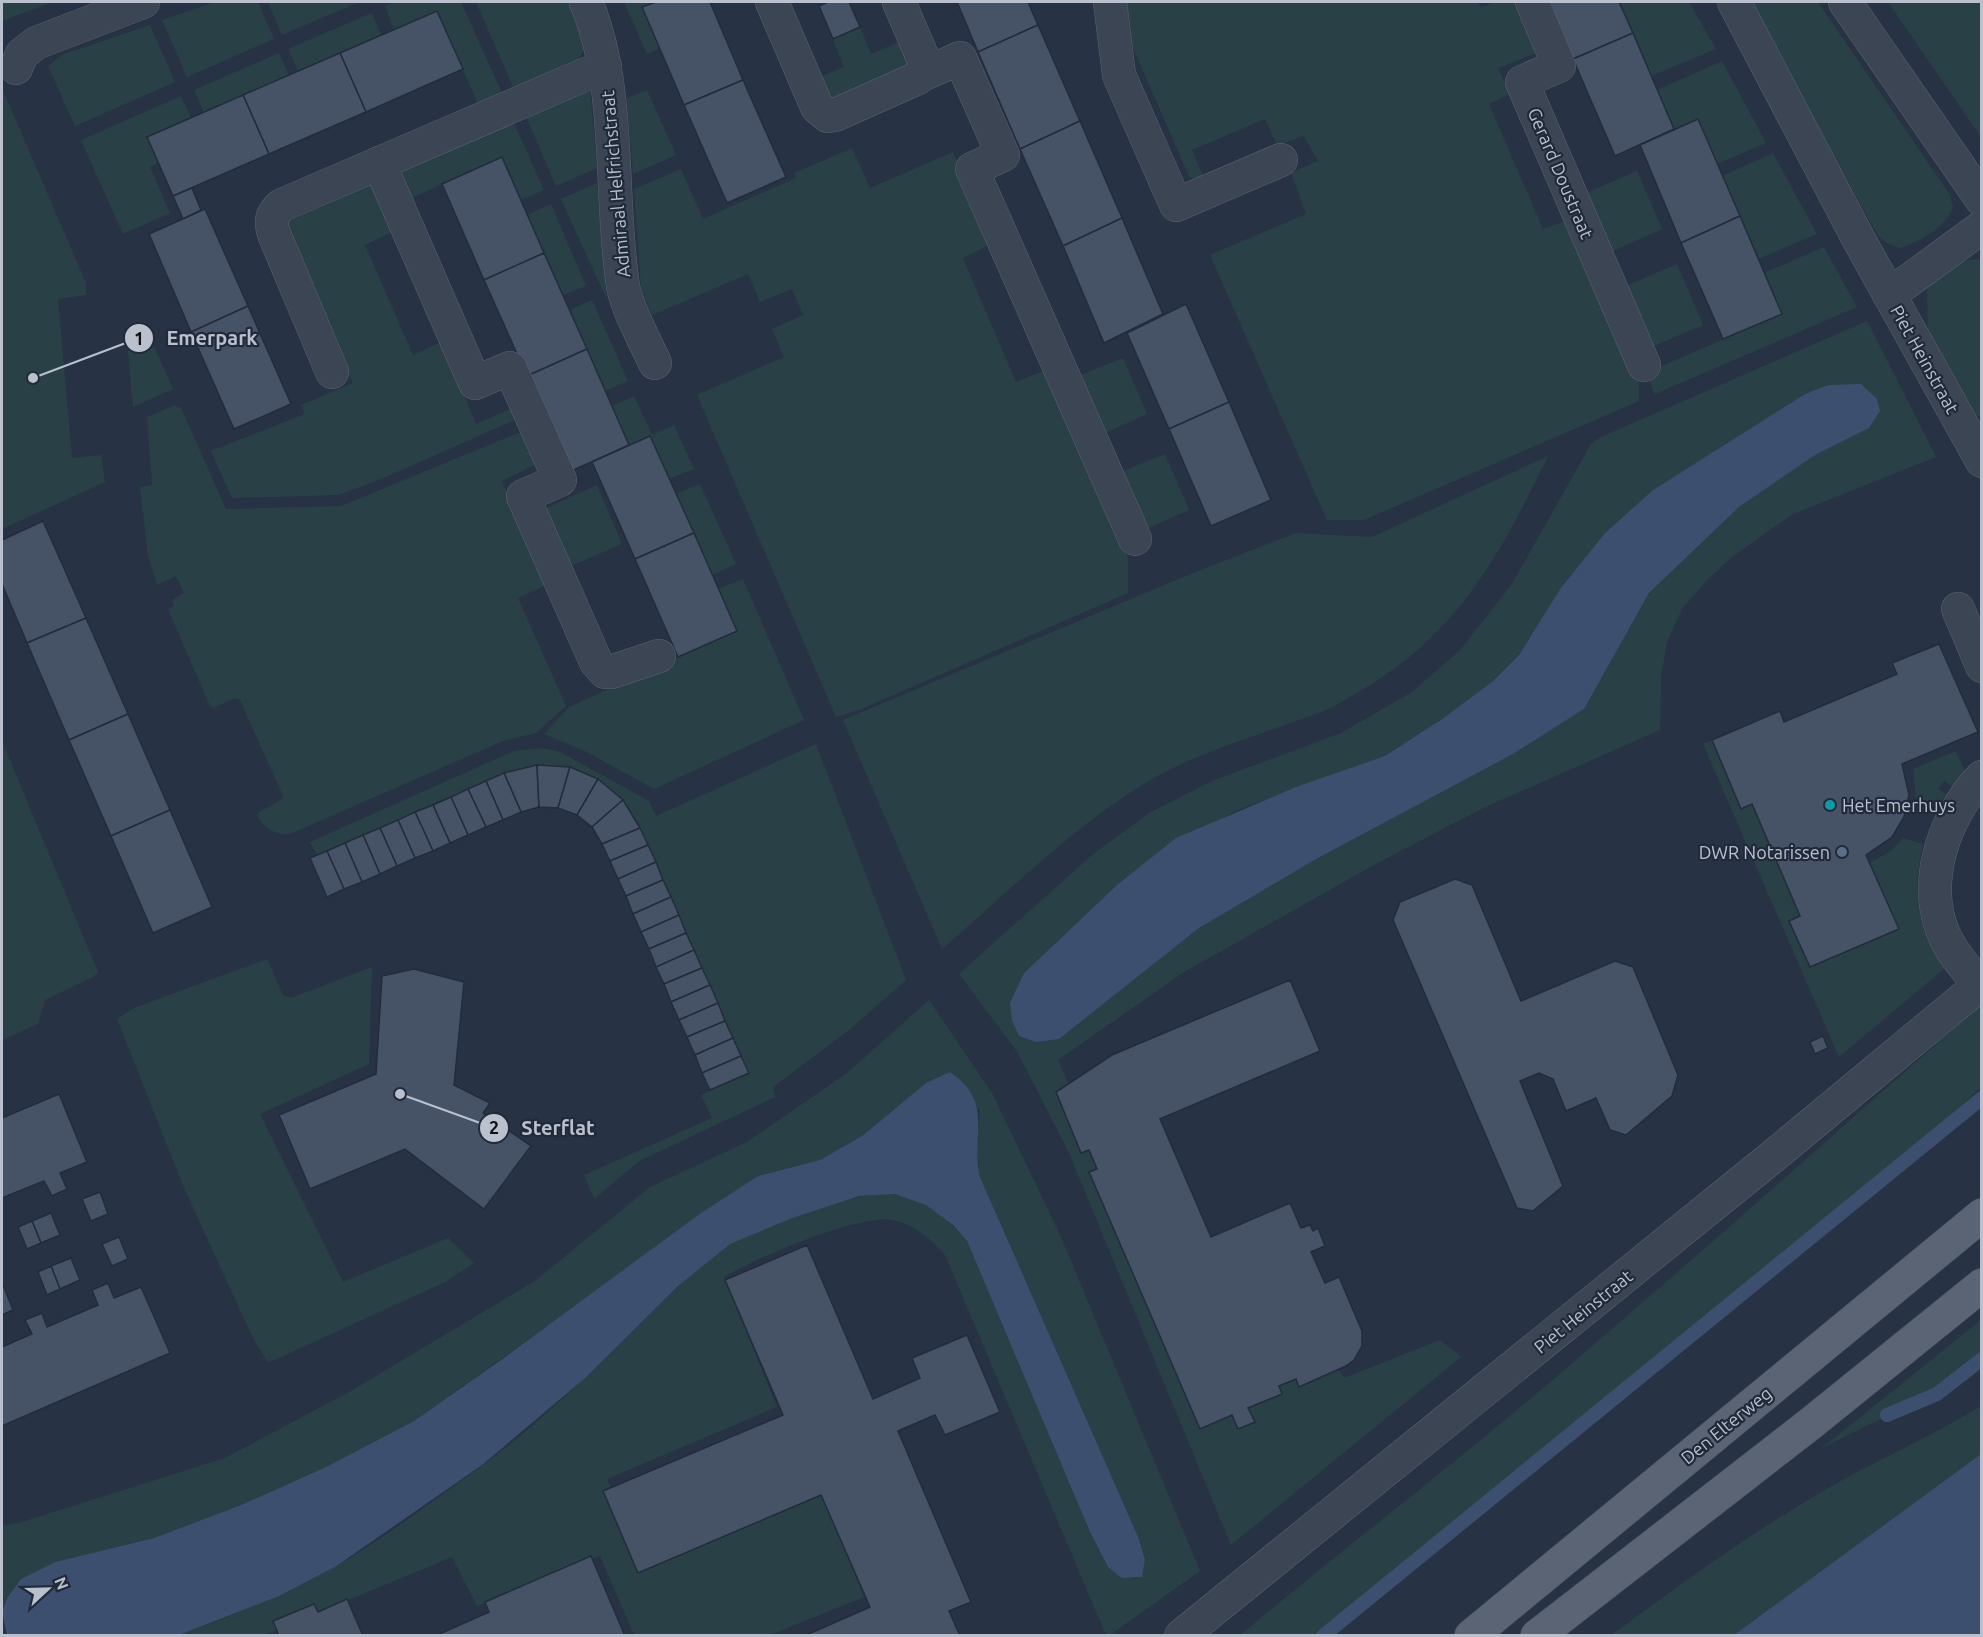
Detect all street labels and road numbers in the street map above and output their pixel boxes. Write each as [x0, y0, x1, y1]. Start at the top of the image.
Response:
street label: Admiraal Helfrichstraat [597, 90, 633, 278]
street label: Gerard Doustraat [1524, 105, 1598, 241]
street label: Piet Heinstraat [1887, 301, 1963, 417]
street label: Piet Heinstraat [1530, 1265, 1636, 1357]
street label: Den Elterweg [1677, 1383, 1775, 1467]

